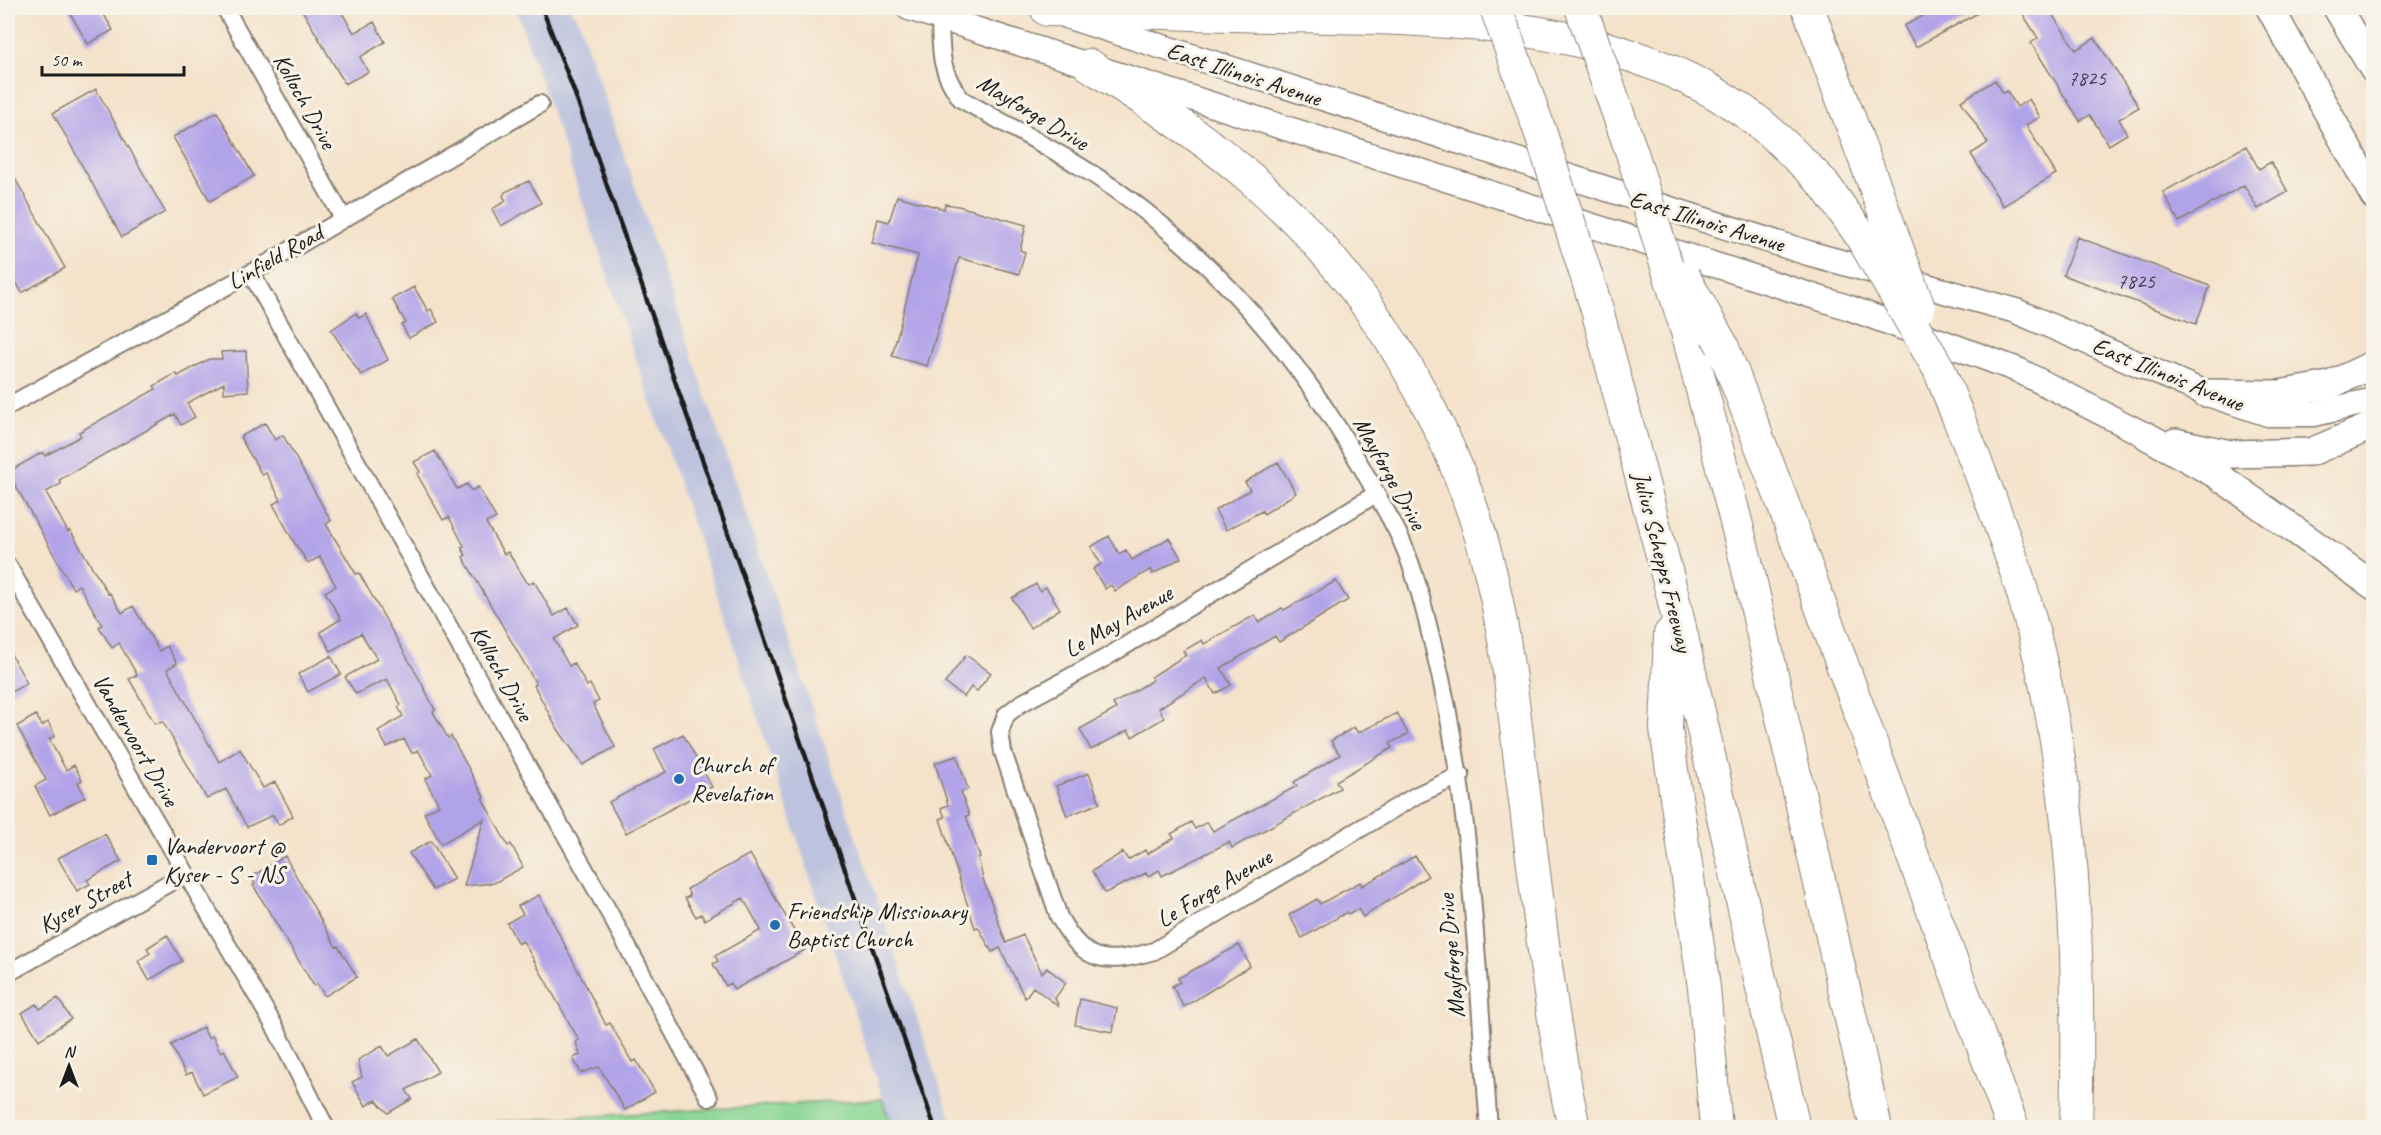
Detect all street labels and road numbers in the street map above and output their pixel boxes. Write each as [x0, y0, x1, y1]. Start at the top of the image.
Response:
street label: East Illinois Avenue [1163, 35, 1327, 114]
street label: Kolloch Drive [267, 48, 345, 156]
street label: Mayforge Drive [972, 67, 1096, 158]
street label: East Illinois Avenue [1626, 183, 1790, 259]
street label: Linfield Road [222, 216, 331, 296]
street label: East Illinois Avenue [2088, 330, 2250, 419]
street label: Mayforge Drive [1347, 411, 1434, 537]
street label: Julius Schepps Freeway [1626, 468, 1700, 657]
street label: Le May Avenue [1059, 577, 1179, 664]
street label: Kolloch Drive [464, 620, 542, 728]
street label: Vandervoort Drive [86, 668, 187, 813]
street label: Le Forge Avenue [1151, 841, 1279, 934]
street label: Kyser Street [33, 863, 139, 940]
street label: Mayforge Drive [1430, 891, 1471, 1019]

